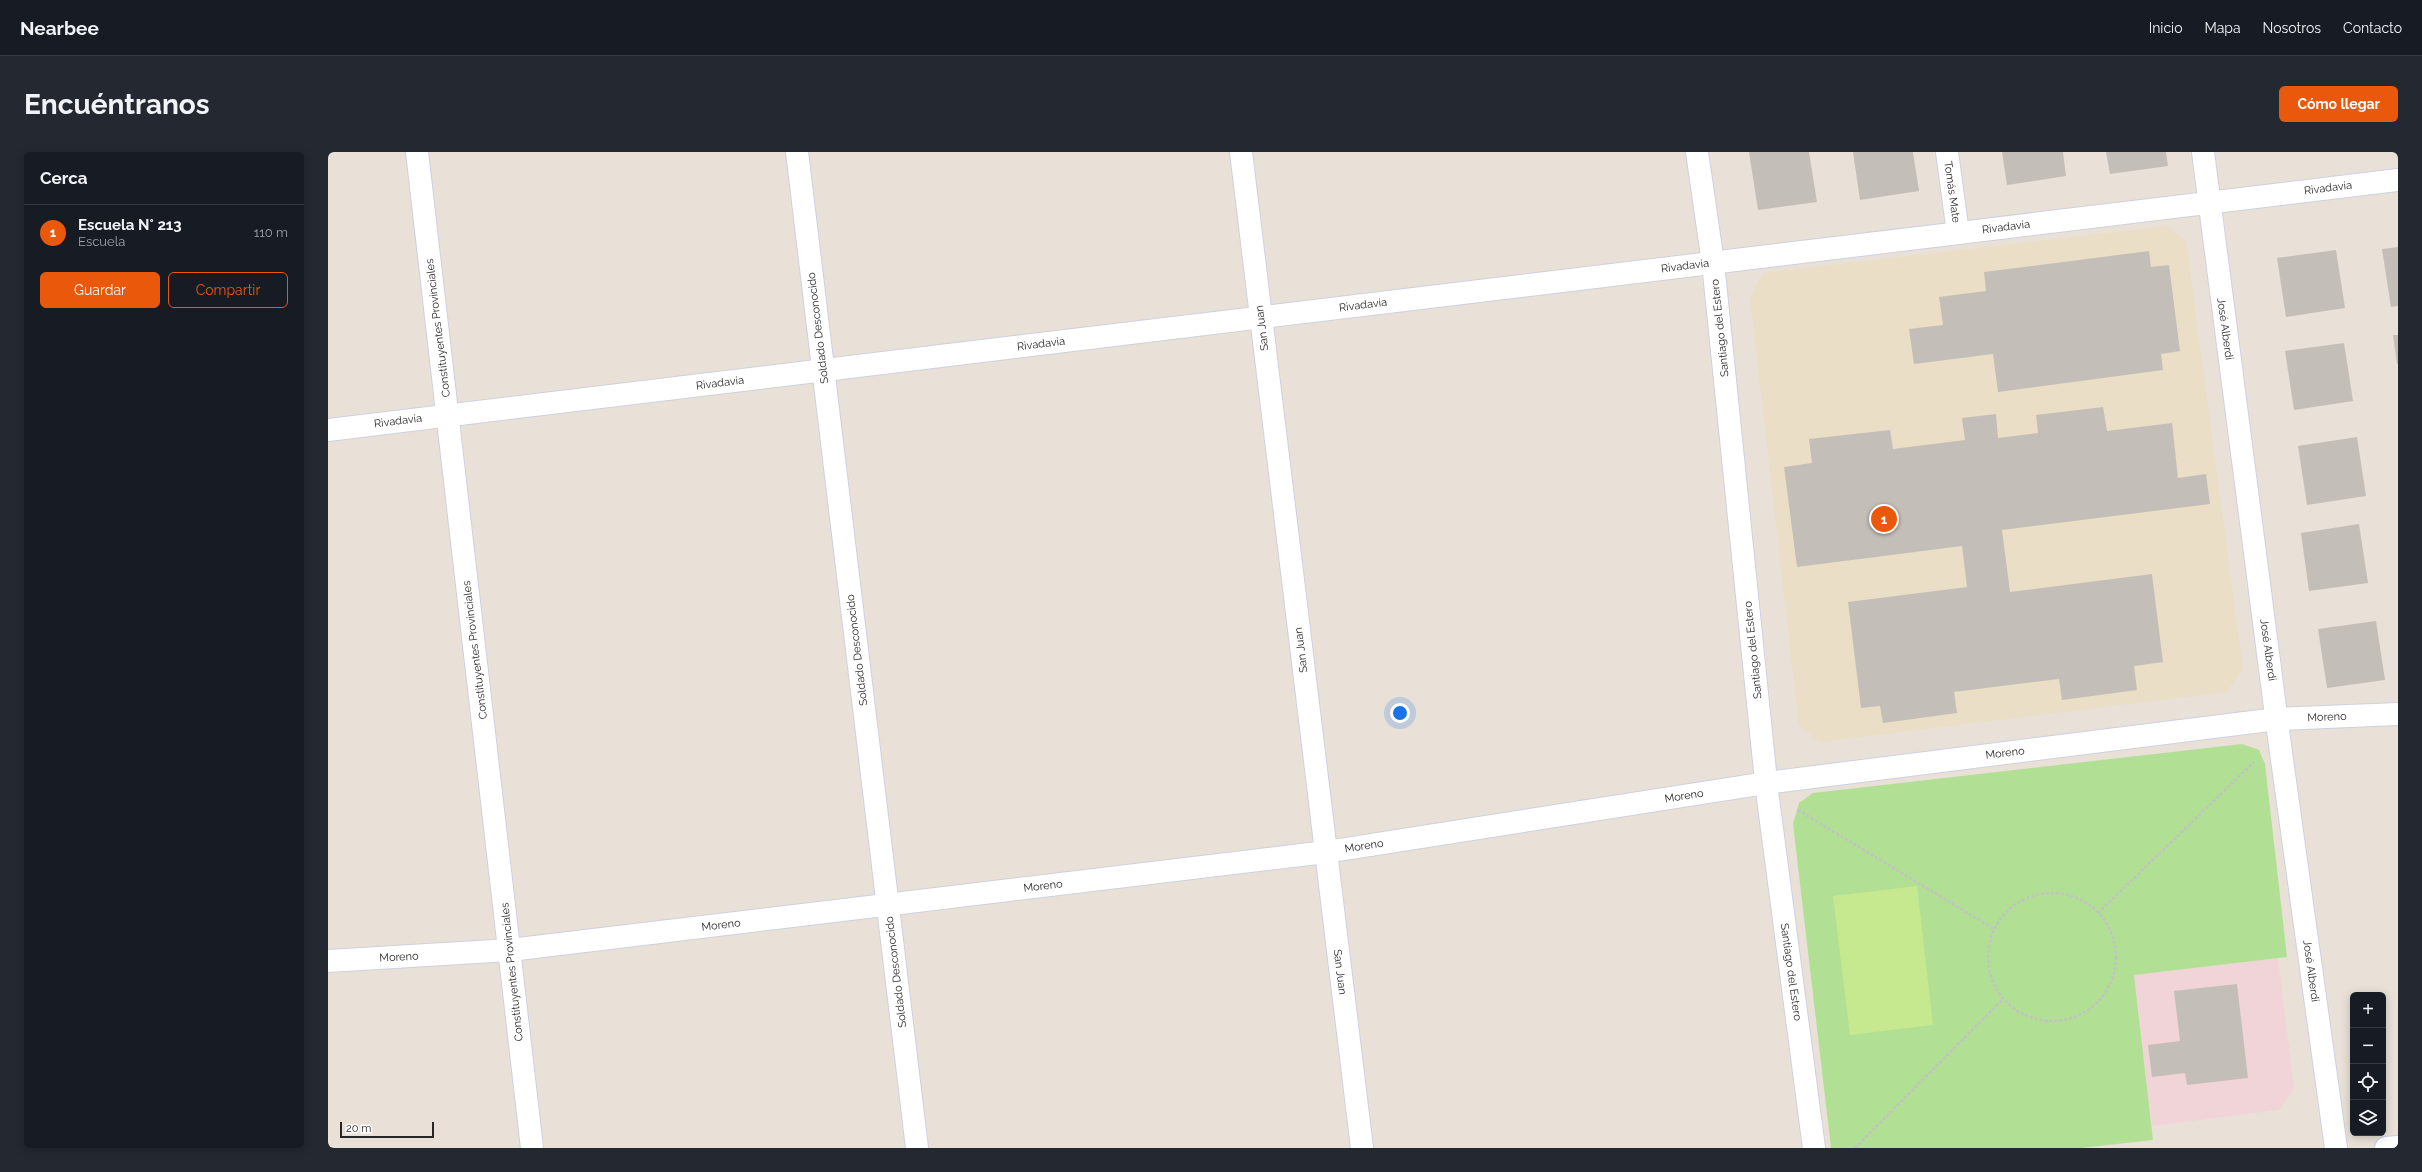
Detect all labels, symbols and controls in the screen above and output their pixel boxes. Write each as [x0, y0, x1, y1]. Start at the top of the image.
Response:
text: Nearbee [20, 17, 99, 39]
text: Inicio [2149, 20, 2182, 36]
text: Mapa [2204, 20, 2241, 36]
text: Nosotros [2263, 20, 2321, 36]
text: Contacto [2343, 20, 2402, 36]
button: Cómo llegar [2279, 86, 2398, 122]
text: Encuéntranos [24, 88, 210, 121]
street label: Tomás Mate [1941, 160, 1963, 224]
text: Cerca [40, 168, 88, 188]
street label: Rivadavia [2303, 179, 2353, 197]
text: Escuela N° 213 [78, 216, 182, 234]
street label: Rivadavia [1981, 218, 2031, 236]
text: 1 [50, 225, 56, 240]
text: 110 m [254, 225, 288, 240]
text: Escuela [78, 234, 125, 249]
street label: Rivadavia [1660, 257, 1710, 275]
street label: Constituyentes Provinciales [423, 258, 453, 398]
street label: Soldado Desconocido [805, 271, 831, 384]
button: Guardar [40, 272, 160, 308]
button: Compartir [168, 272, 288, 308]
street label: Santiago del Estero [1708, 278, 1732, 378]
street label: Rivadavia [1338, 296, 1388, 314]
street label: José Alberdi [2214, 297, 2236, 361]
street label: San Juan [1253, 304, 1271, 352]
street label: Rivadavia [1016, 335, 1066, 353]
street label: Rivadavia [695, 374, 745, 392]
street label: Rivadavia [373, 412, 423, 430]
pin: 1 [1871, 504, 1897, 534]
street label: Constituyentes Provinciales [460, 580, 490, 720]
street label: Soldado Desconocido [844, 593, 870, 706]
street label: Santiago del Estero [1741, 600, 1765, 700]
street label: José Alberdi [2257, 618, 2279, 682]
street label: San Juan [1292, 626, 1310, 674]
your location [1390, 703, 1410, 723]
street label: Moreno [2307, 710, 2347, 724]
street label: Moreno [1985, 744, 2026, 762]
street label: Moreno [1664, 786, 1705, 805]
street label: Moreno [1344, 836, 1385, 855]
street label: Moreno [1023, 877, 1064, 895]
street label: Constituyentes Provinciales [498, 902, 526, 1042]
street label: Soldado Desconocido [883, 915, 909, 1028]
street label: Moreno [701, 916, 742, 934]
street label: Santiago del Estero [1778, 922, 1804, 1022]
street label: José Alberdi [2300, 939, 2322, 1003]
street label: San Juan [1331, 948, 1349, 996]
street label: Moreno [379, 949, 419, 965]
map controls [2350, 992, 2386, 1136]
button: + [2350, 992, 2386, 1028]
button: − [2350, 1028, 2386, 1064]
button: locate [2350, 1064, 2386, 1100]
button: layers [2350, 1100, 2386, 1136]
scale bar [340, 1120, 434, 1139]
text: 20 m [346, 1122, 371, 1135]

